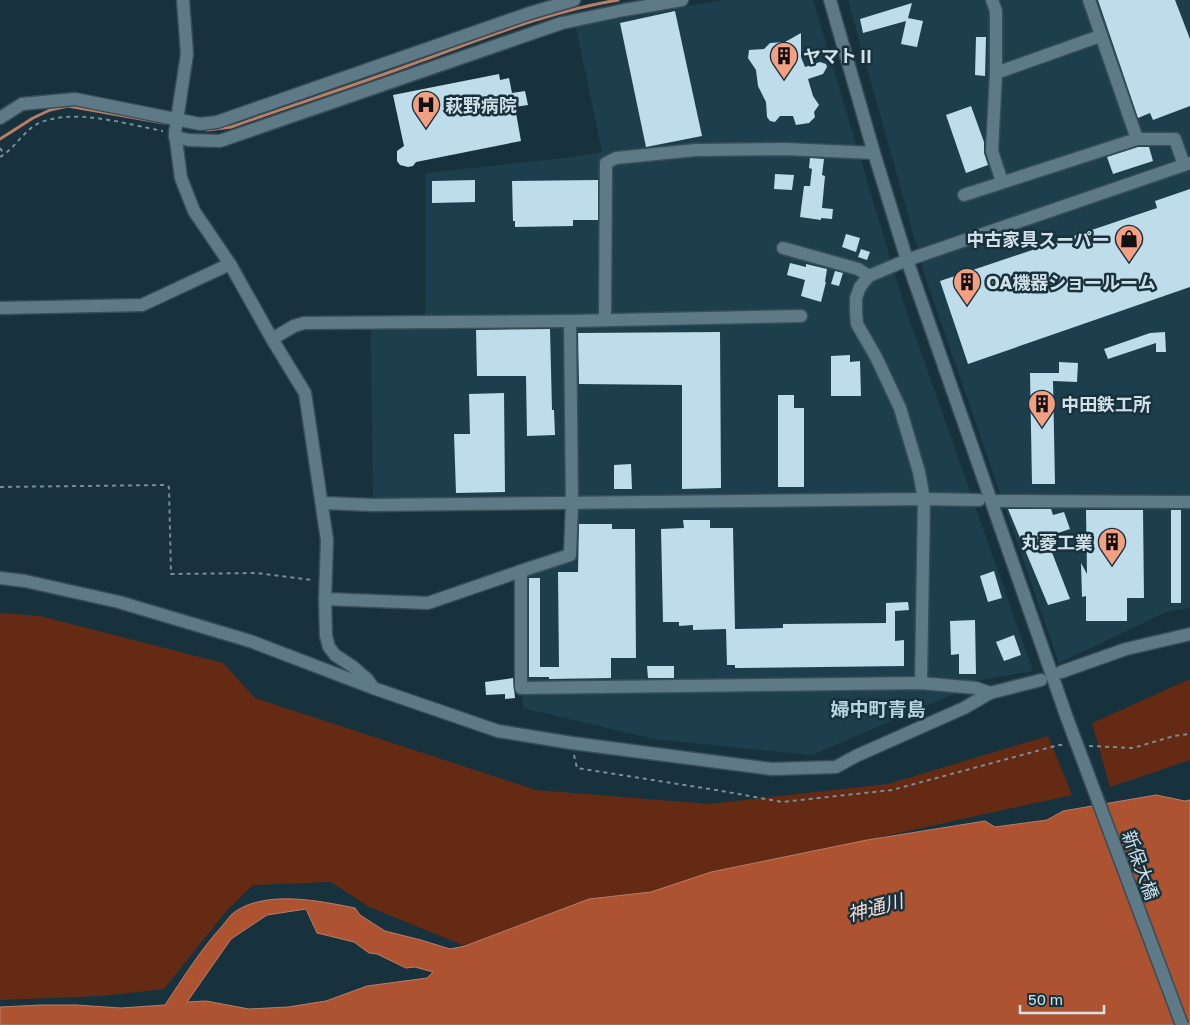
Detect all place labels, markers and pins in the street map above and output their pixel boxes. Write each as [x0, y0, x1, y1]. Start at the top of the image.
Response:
building icon: ヤマトⅡ [769, 41, 799, 80]
place label: ヤマトⅡ [803, 45, 875, 67]
hospital icon: 萩野病院 [411, 90, 441, 129]
place label: 萩野病院 [445, 94, 517, 116]
shop icon: 中古家具スーパー [1114, 224, 1144, 263]
place label: 中古家具スーパー [966, 228, 1110, 250]
building icon: OA機器ショールーム [952, 267, 982, 306]
place label: OA機器ショールーム [986, 271, 1156, 293]
building icon: 中田鉄工所 [1027, 389, 1057, 428]
place label: 中田鉄工所 [1061, 393, 1151, 415]
building icon: 丸菱工業 [1097, 527, 1127, 566]
place label: 丸菱工業 [1021, 531, 1093, 553]

